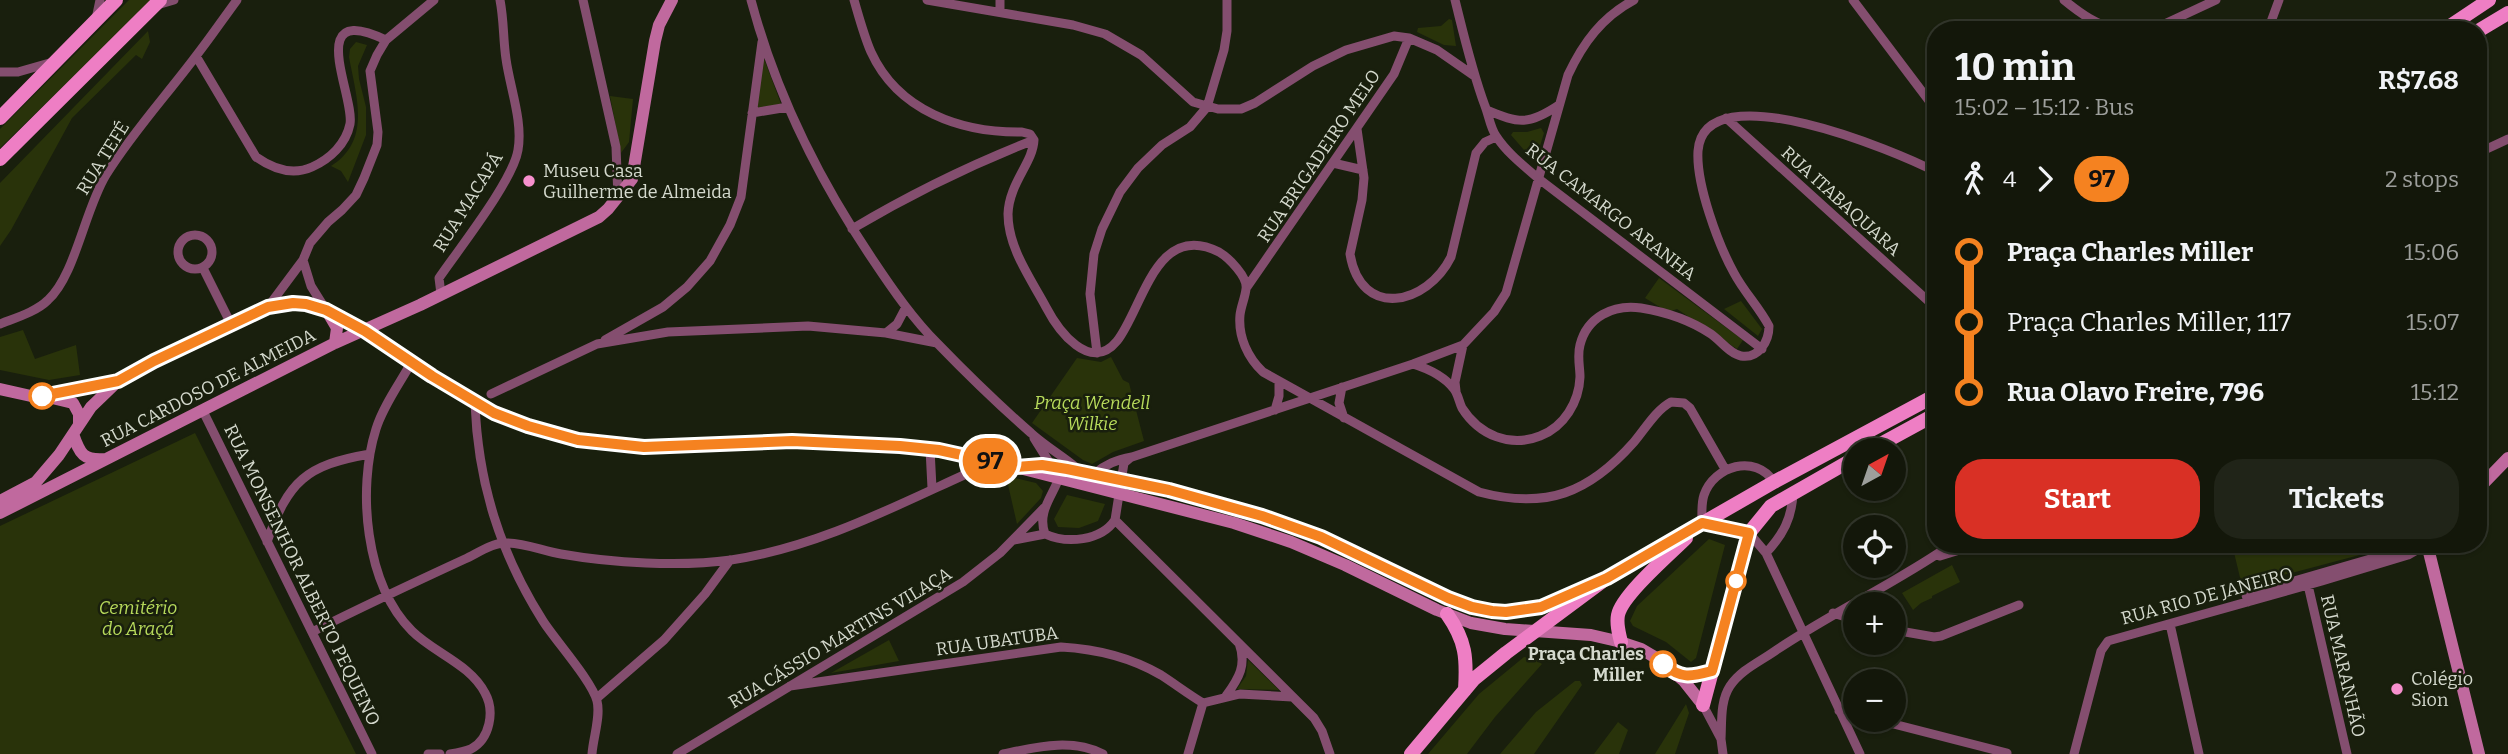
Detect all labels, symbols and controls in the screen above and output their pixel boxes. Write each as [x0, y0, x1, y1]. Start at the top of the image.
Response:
text: 10 min [1955, 44, 2075, 90]
street label: RUA BRIGADEIRO MELO [1253, 65, 1385, 247]
text: R$7.68 [2378, 65, 2459, 96]
text: 15:02 – 15:12 · Bus [1955, 93, 2134, 121]
street label: RUA TEFÉ [71, 117, 134, 199]
street label: RUA CAMARGO ARANHA [1521, 139, 1701, 285]
street label: RUA ITABAQUARA [1777, 142, 1906, 261]
street label: RUA MACAPÁ [428, 148, 508, 256]
place label: Museu Casa Guilherme de Almeida [543, 160, 732, 203]
icon: walk [1955, 160, 1993, 198]
icon: forward [2026, 160, 2064, 198]
text: 4 [2003, 165, 2016, 193]
text: 97 [2088, 165, 2115, 193]
text: 2 stops [2385, 165, 2459, 193]
marker: Museu Casa Guilherme de Almeida [521, 173, 537, 189]
text: Praça Charles Miller [2007, 237, 2253, 268]
text: 15:06 [2404, 238, 2459, 266]
text: Praça Charles Miller, 117 [2007, 307, 2291, 338]
text: 15:07 [2406, 308, 2459, 336]
street label: RUA CARDOSO DE ALMEIDA [97, 324, 319, 452]
text: Rua Olavo Freire, 796 [2007, 377, 2264, 408]
text: 15:12 [2411, 378, 2459, 406]
unlabelled marker [29, 383, 55, 409]
park label: Praça Wendell Wilkie [1034, 392, 1150, 435]
street label: RUA MONSENHOR ALBERTO PEQUENO [219, 421, 385, 729]
line badge: 97 [958, 438, 1021, 484]
north arrow [1843, 438, 1906, 500]
map controls [1843, 438, 1906, 732]
text: 97 [977, 447, 1003, 475]
button: Start [1955, 459, 2200, 539]
button: Tickets [2214, 459, 2459, 539]
button: locate [1843, 515, 1906, 578]
street label: RUA CÁSSIO MARTINS VILAÇA [725, 562, 956, 713]
street label: RUA RIO DE JANEIRO [2119, 562, 2295, 630]
unlabelled marker [1726, 571, 1746, 591]
button: + [1843, 592, 1906, 655]
street label: RUA MARANHÃO [2316, 593, 2370, 739]
park label: Cemitério do Araçá [99, 597, 177, 640]
street label: RUA UBATUBA [934, 622, 1060, 660]
place label: Praça Charles Miller [1528, 643, 1645, 686]
marker: Praça Charles Miller [1650, 651, 1676, 677]
place label: Colégio Sion [2411, 668, 2473, 711]
button: − [1843, 669, 1906, 732]
marker: Colégio Sion [2389, 681, 2405, 697]

